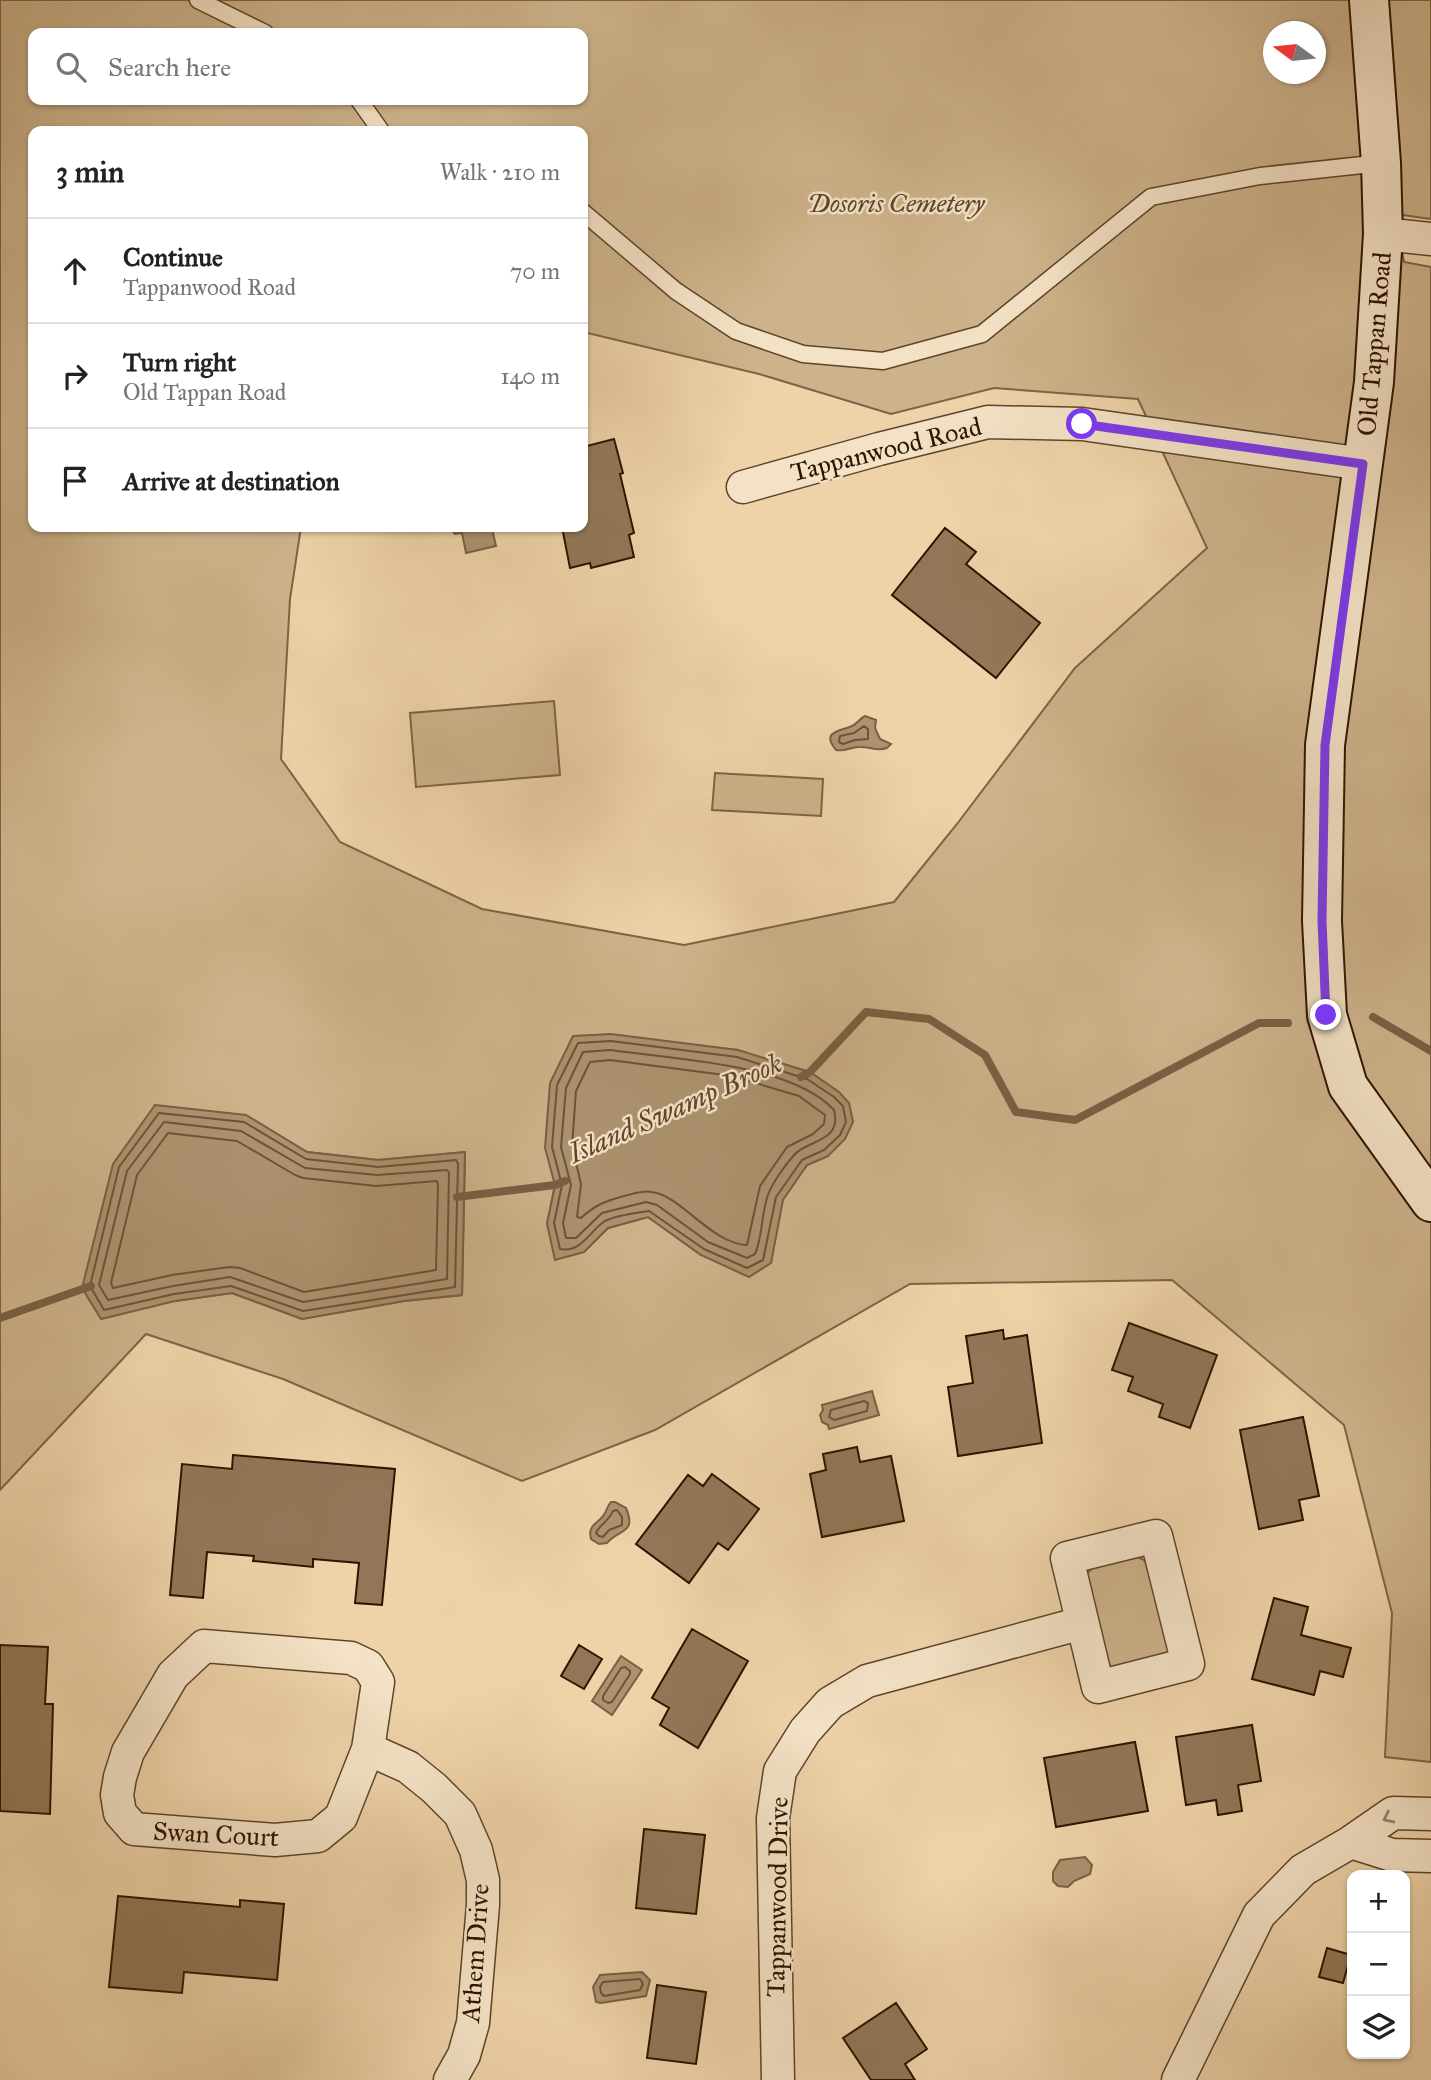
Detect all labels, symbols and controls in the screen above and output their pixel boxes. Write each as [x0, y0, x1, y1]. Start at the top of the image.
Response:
north arrow [1263, 21, 1326, 84]
search box [28, 28, 588, 105]
icon: search [52, 48, 90, 86]
text: Search here [108, 51, 231, 83]
text: 3 min [56, 154, 124, 190]
text: Walk · 210 m [440, 158, 560, 186]
park label: Dosoris Cemetery [808, 187, 986, 219]
text: Continue [123, 241, 223, 273]
street label: Old Tappan Road [1350, 251, 1398, 437]
icon: ahead [56, 252, 94, 290]
text: 70 m [510, 257, 560, 285]
text: Tappanwood Road [123, 273, 296, 301]
text: Turn right [123, 346, 236, 378]
icon: right [56, 357, 94, 395]
text: 140 m [500, 362, 560, 390]
text: Old Tappan Road [123, 378, 286, 406]
route start [1066, 408, 1097, 439]
street label: Tappanwood Road [787, 410, 985, 488]
icon: arrive [56, 462, 94, 500]
text: Arrive at destination [123, 465, 340, 497]
route end [1310, 999, 1341, 1030]
water label: Island Swamp Brook [562, 1045, 788, 1171]
street label: Tappanwood Drive [759, 1796, 795, 1997]
one-way arrow [1383, 1810, 1395, 1824]
street label: Swan Court [152, 1815, 280, 1853]
map controls [1347, 1870, 1410, 2059]
button: + [1347, 1870, 1410, 1933]
street label: Athem Drive [454, 1882, 496, 2025]
button: − [1347, 1933, 1410, 1996]
button: layers [1347, 1996, 1410, 2059]

